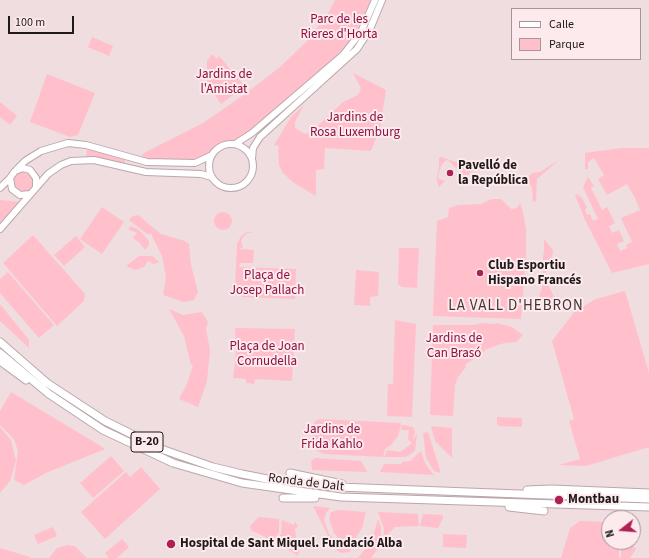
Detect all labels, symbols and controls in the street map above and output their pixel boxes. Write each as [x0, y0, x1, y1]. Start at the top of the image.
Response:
scale bar [10, 8, 76, 34]
legend [511, 8, 641, 60]
park label: Parc de les Rieres d'Horta [300, 12, 378, 43]
text: 100 m [15, 14, 45, 31]
text: Calle [549, 16, 574, 33]
text: Parque [549, 36, 585, 53]
park label: Jardins de l'Amistat [196, 67, 252, 98]
park label: Jardins de Rosa Luxemburg [310, 110, 400, 141]
place label: Pavelló de la República [458, 158, 528, 189]
marker: Pavelló de la República [445, 168, 455, 178]
place label: Club Esportiu Hispano Francés [488, 258, 581, 289]
park label: Plaça de Josep Pallach [230, 268, 304, 299]
marker: Club Esportiu Hispano Francés [475, 268, 485, 278]
district label: LA VALL D'HEBRON [448, 298, 584, 316]
park label: Jardins de Can Brasó [426, 331, 482, 362]
park label: Plaça de Joan Cornudella [229, 339, 305, 370]
park label: Jardins de Frida Kahlo [301, 422, 363, 453]
road number: B-20 [131, 432, 163, 452]
street label: Ronda de Dalt [267, 471, 345, 495]
place label: Montbau [568, 492, 619, 508]
marker: Montbau [553, 494, 565, 506]
north arrow [601, 510, 641, 550]
text: N [602, 528, 618, 539]
place label: Hospital de Sant Miquel. Fundació Alba [180, 536, 402, 552]
marker: Hospital de Sant Miquel. Fundació Alba [165, 538, 177, 550]

